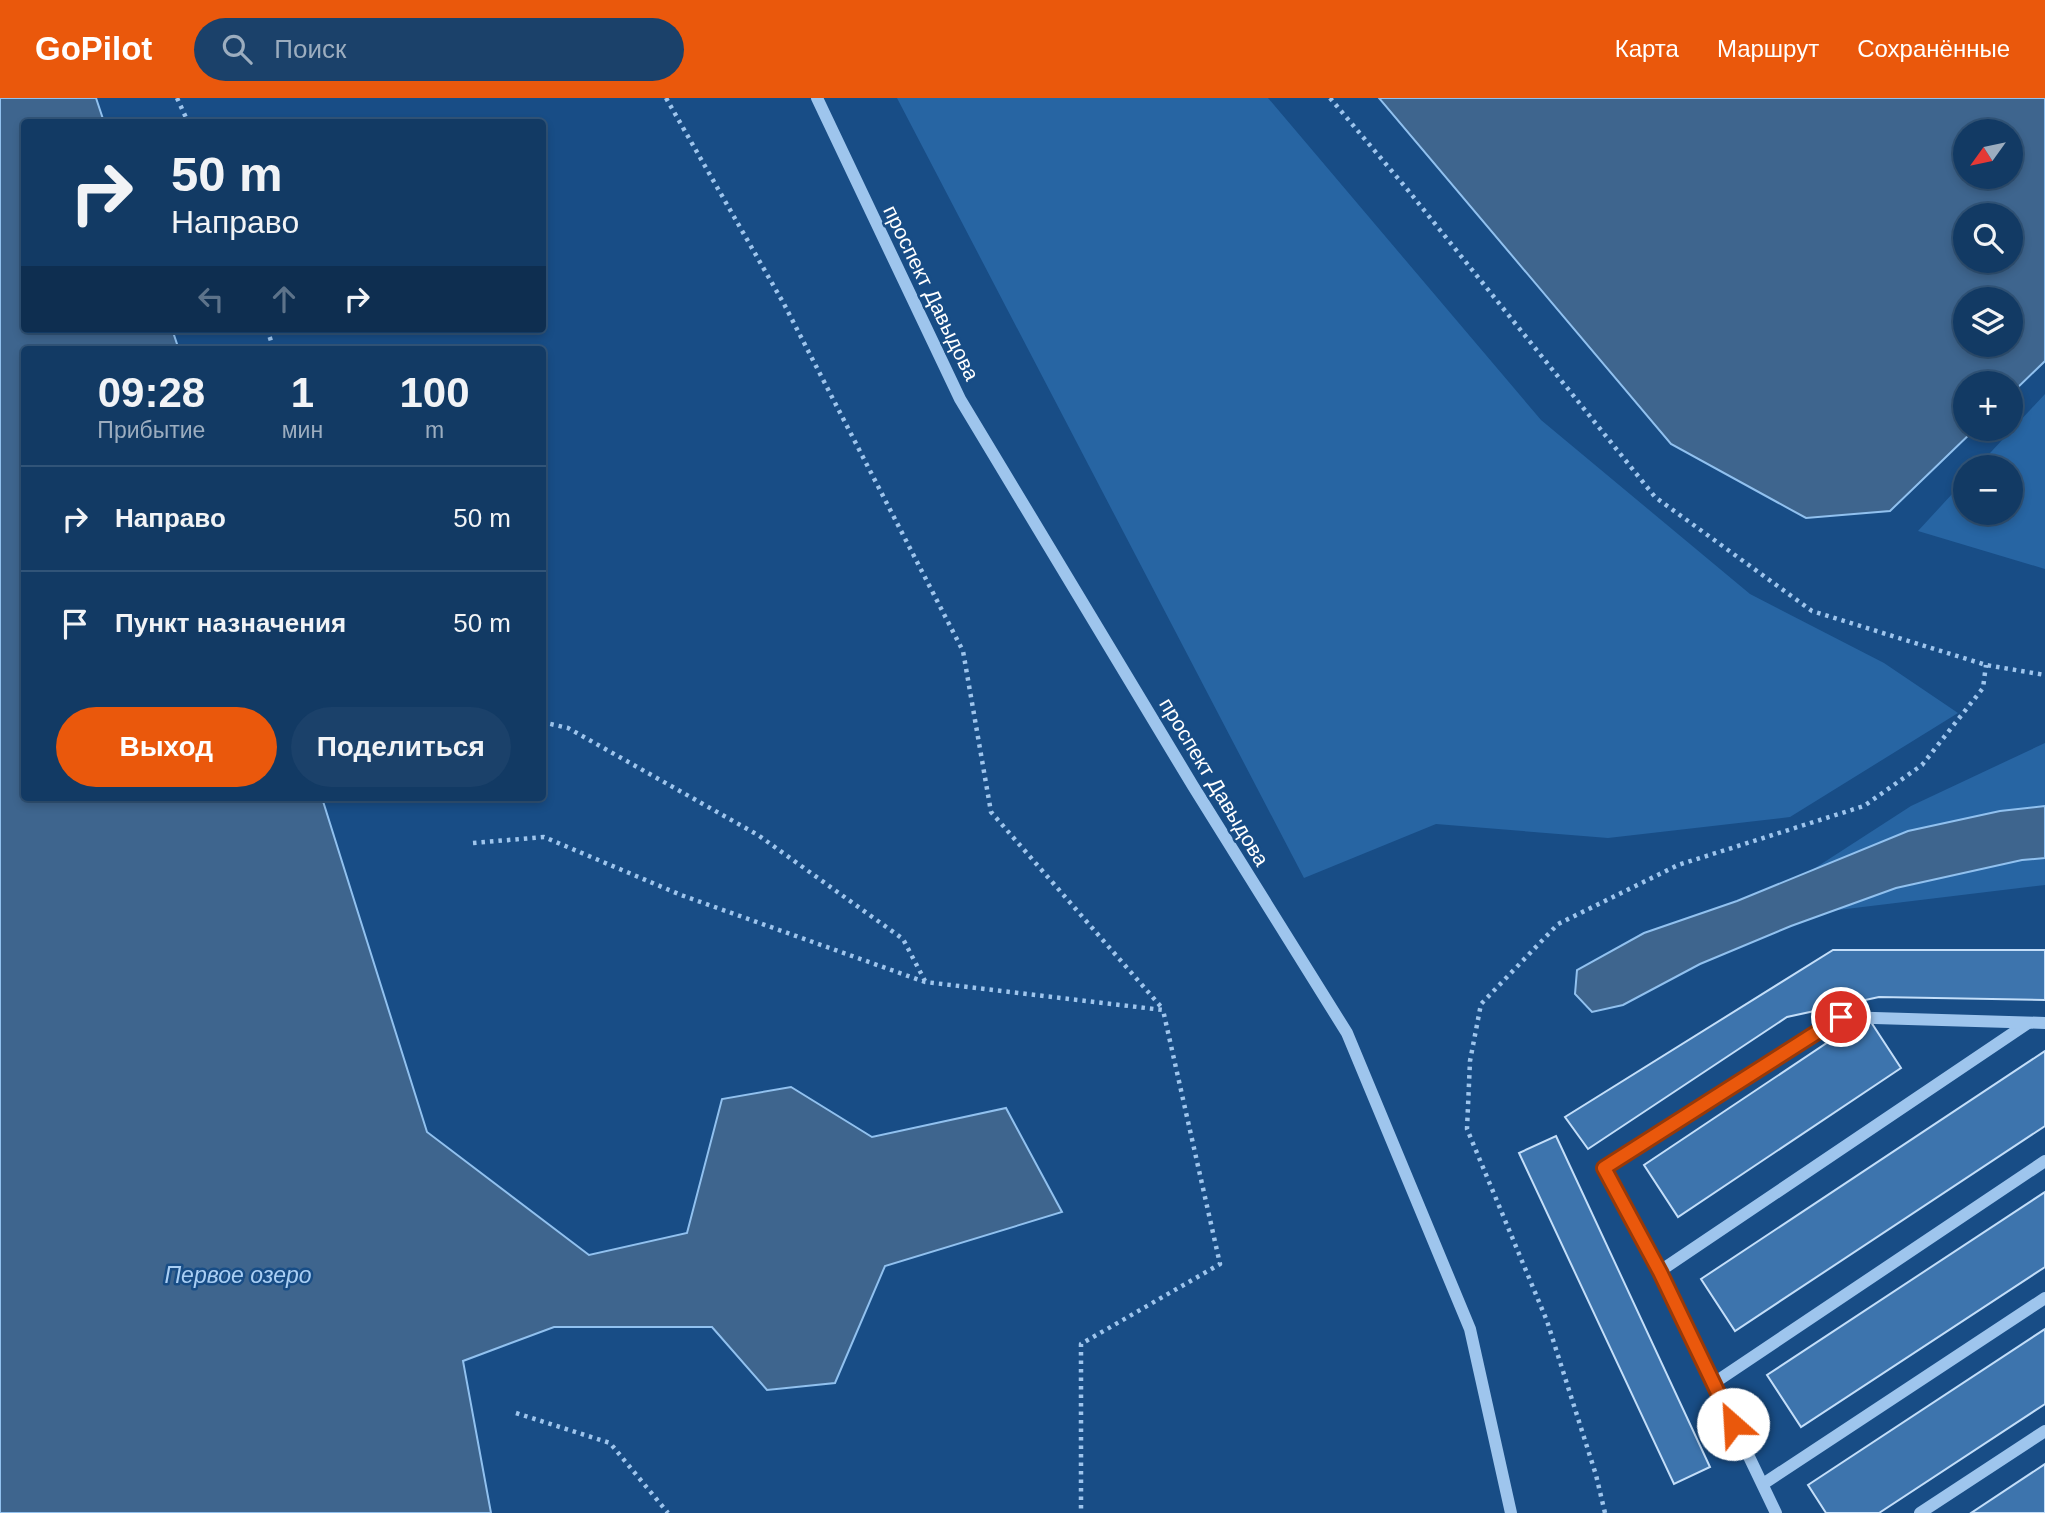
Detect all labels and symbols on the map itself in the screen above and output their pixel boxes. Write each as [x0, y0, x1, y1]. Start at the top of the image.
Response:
north arrow [1953, 119, 2023, 189]
street label: проспект Давыдова [879, 202, 984, 384]
street label: проспект Давыдова [1155, 694, 1274, 870]
pin [1811, 987, 1871, 1047]
water label: Первое озеро [164, 1262, 312, 1288]
position arrow [1696, 1387, 1770, 1461]

